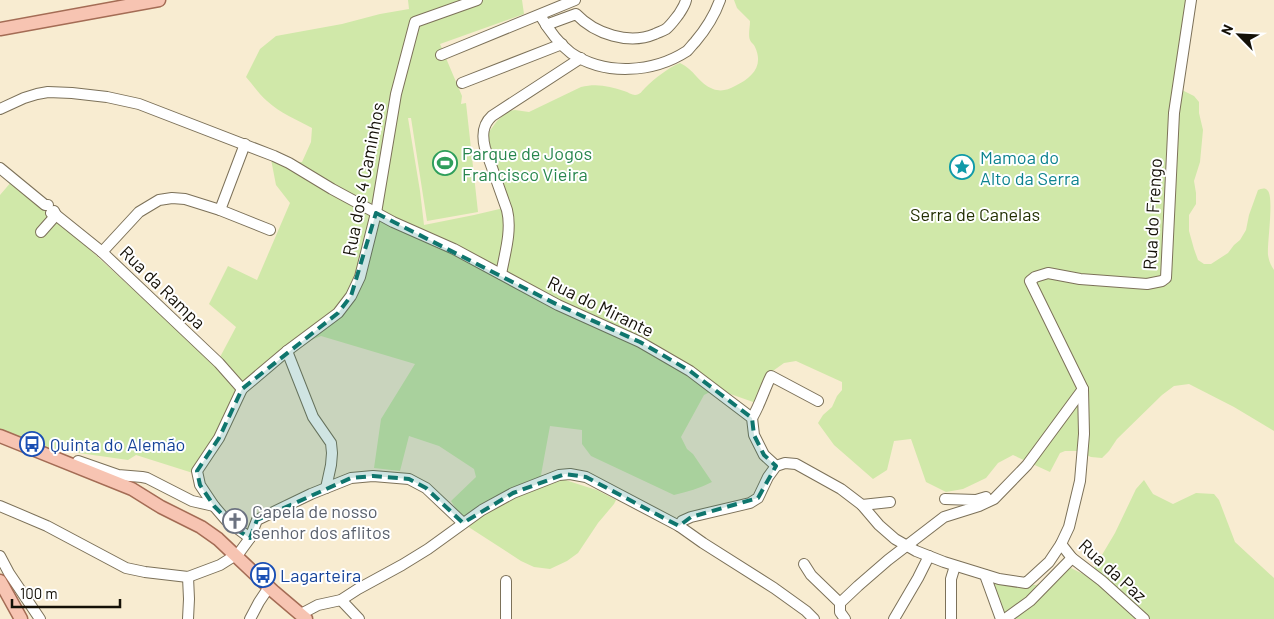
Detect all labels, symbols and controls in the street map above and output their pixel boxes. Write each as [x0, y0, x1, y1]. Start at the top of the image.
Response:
north arrow [1214, 10, 1264, 60]
text: N [1217, 22, 1236, 37]
street label: Rua dos 4 Caminhos [337, 100, 389, 258]
place label: Parque de Jogos Francisco Vieira [462, 142, 592, 185]
place label: Mamoa do Alto da Serra [980, 146, 1080, 189]
sports icon: Parque de Jogos Francisco Vieira [432, 150, 458, 176]
place icon: Mamoa do Alto da Serra [949, 154, 975, 180]
street label: Rua do Frengo [1138, 158, 1166, 270]
park label: Serra de Canelas [910, 203, 1040, 225]
street label: Rua da Rampa [116, 241, 210, 333]
street label: Rua do Mirante [544, 271, 658, 341]
bus stop icon: Quinta do Alemão [19, 431, 45, 457]
place label: Quinta do Alemão [50, 433, 185, 455]
place label: Capela de nosso senhor dos aflitos [252, 500, 390, 543]
church icon: Capela de nosso senhor dos aflitos [222, 508, 248, 534]
street label: Rua da Paz [1074, 534, 1152, 606]
bus stop icon: Lagarteira [250, 562, 276, 588]
place label: Lagarteira [280, 564, 361, 586]
scale bar [12, 576, 120, 608]
text: 100 m [20, 584, 58, 602]

